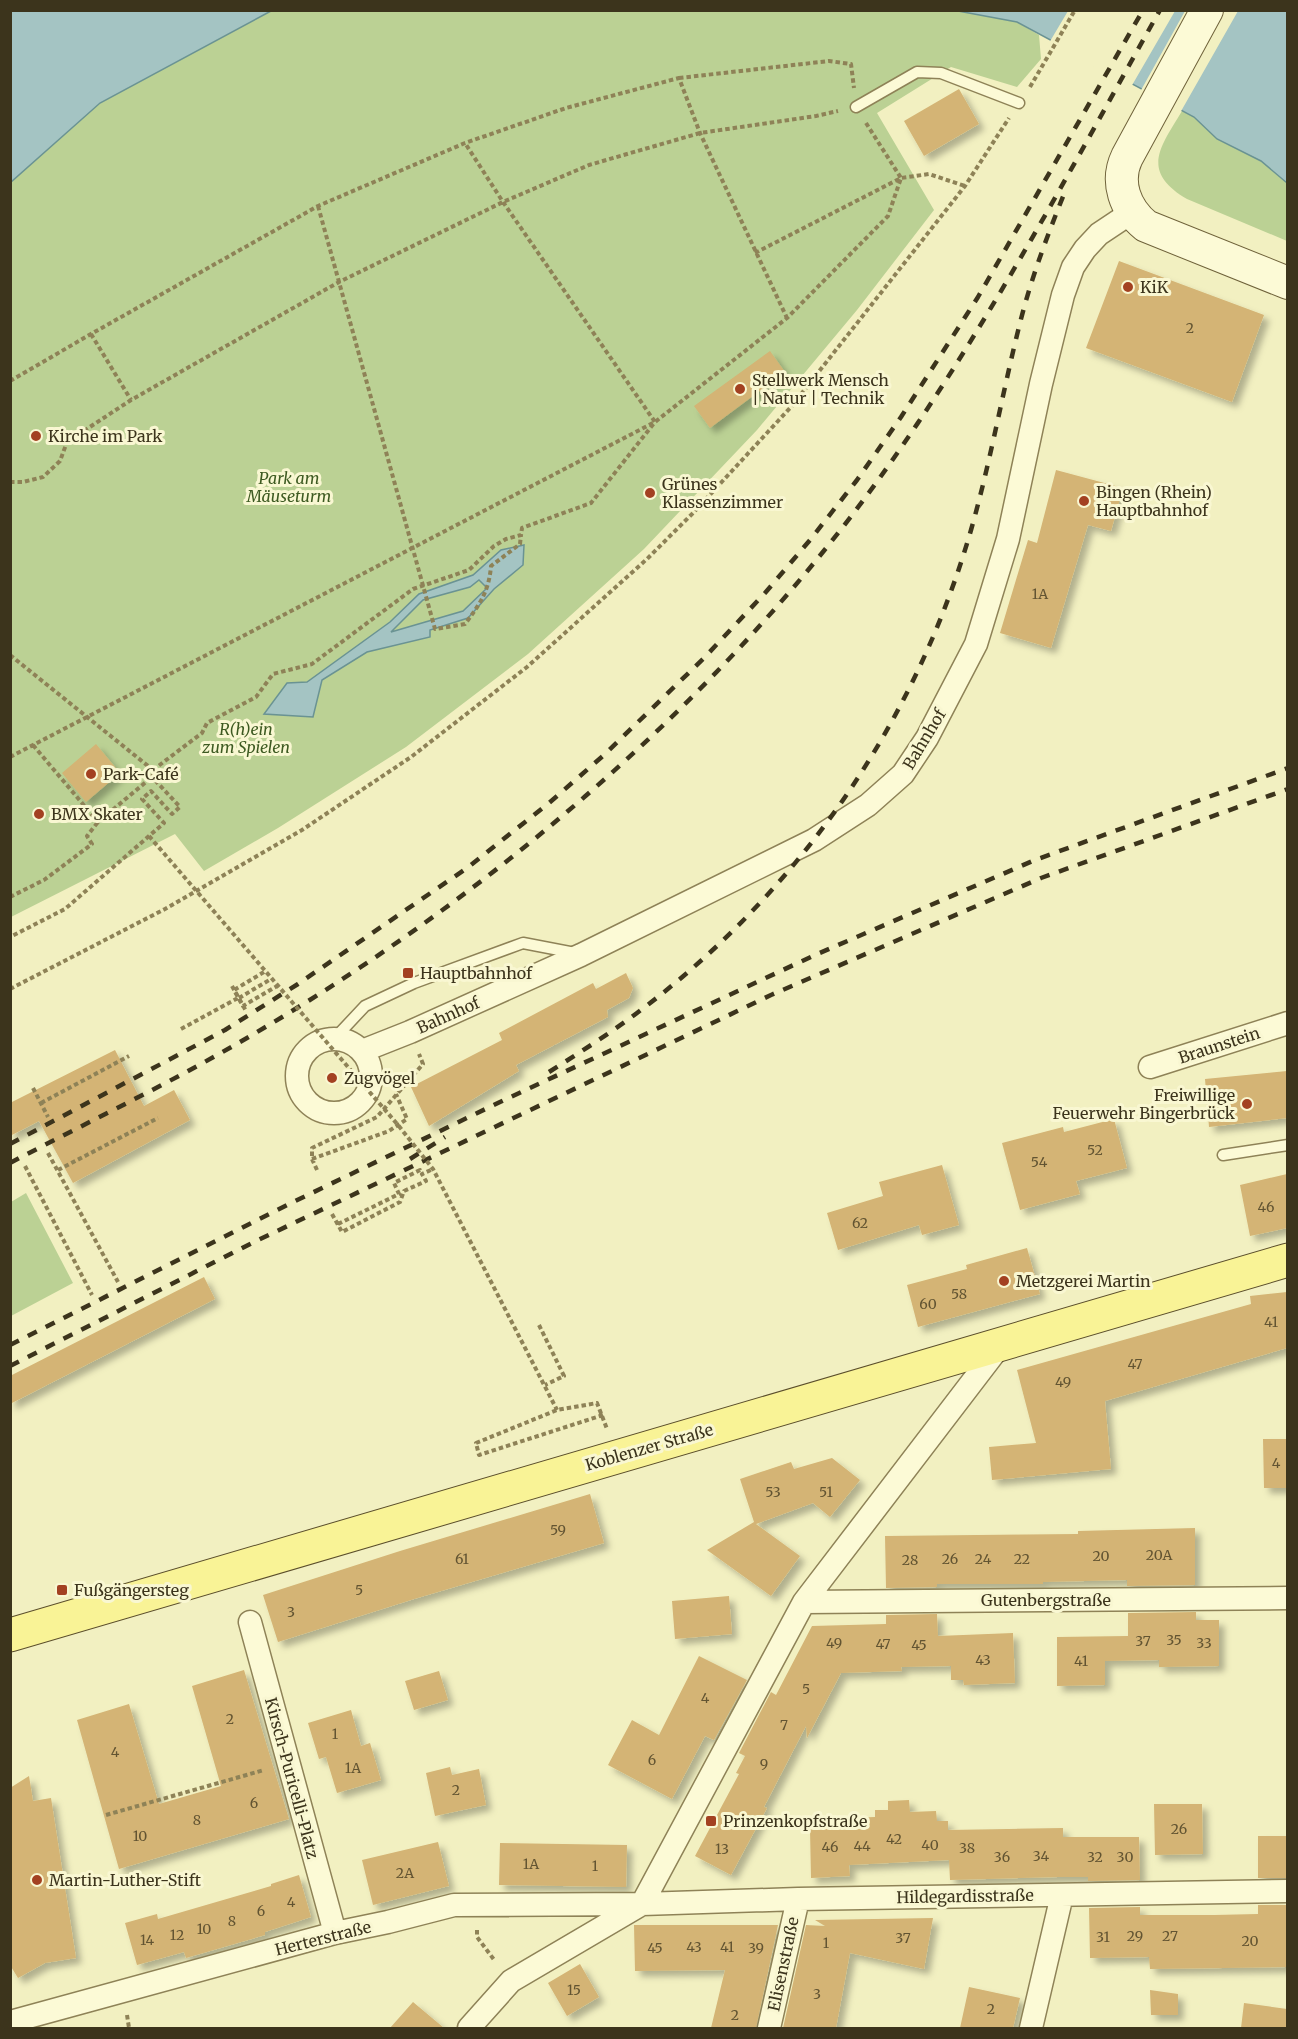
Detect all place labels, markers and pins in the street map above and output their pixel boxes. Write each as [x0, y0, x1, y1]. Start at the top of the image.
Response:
place label: KiK [1140, 277, 1169, 297]
marker: KiK [1121, 280, 1135, 294]
place label: Stellwerk Mensch | Natur | Technik [752, 370, 889, 408]
marker: Stellwerk Mensch | Natur | Technik [733, 382, 747, 396]
place label: Kirche im Park [48, 426, 163, 446]
marker: Kirche im Park [29, 429, 43, 443]
place label: Grünes Klassenzimmer [662, 474, 783, 512]
place label: Bingen (Rhein) Hauptbahnhof [1096, 482, 1212, 520]
marker: Grünes Klassenzimmer [643, 486, 657, 500]
marker: Bingen (Rhein) Hauptbahnhof [1077, 494, 1091, 508]
place label: Park-Café [103, 764, 179, 784]
marker: Park-Café [84, 767, 98, 781]
place label: BMX Skater [51, 804, 143, 824]
marker: BMX Skater [32, 807, 46, 821]
place label: Hauptbahnhof [420, 963, 533, 983]
marker: Hauptbahnhof [401, 966, 415, 980]
place label: Zugvögel [344, 1068, 415, 1088]
marker: Zugvögel [325, 1071, 339, 1085]
place label: Freiwillige Feuerwehr Bingerbrück [1053, 1085, 1236, 1123]
marker: Freiwillige Feuerwehr Bingerbrück [1240, 1097, 1254, 1111]
place label: Metzgerei Martin [1016, 1271, 1151, 1291]
marker: Metzgerei Martin [997, 1274, 1011, 1288]
place label: Fußgängersteg [74, 1580, 189, 1600]
marker: Fußgängersteg [55, 1583, 69, 1597]
place label: Prinzenkopfstraße [723, 1811, 867, 1831]
marker: Prinzenkopfstraße [704, 1814, 718, 1828]
place label: Martin-Luther-Stift [49, 1870, 202, 1890]
marker: Martin-Luther-Stift [30, 1873, 44, 1887]

